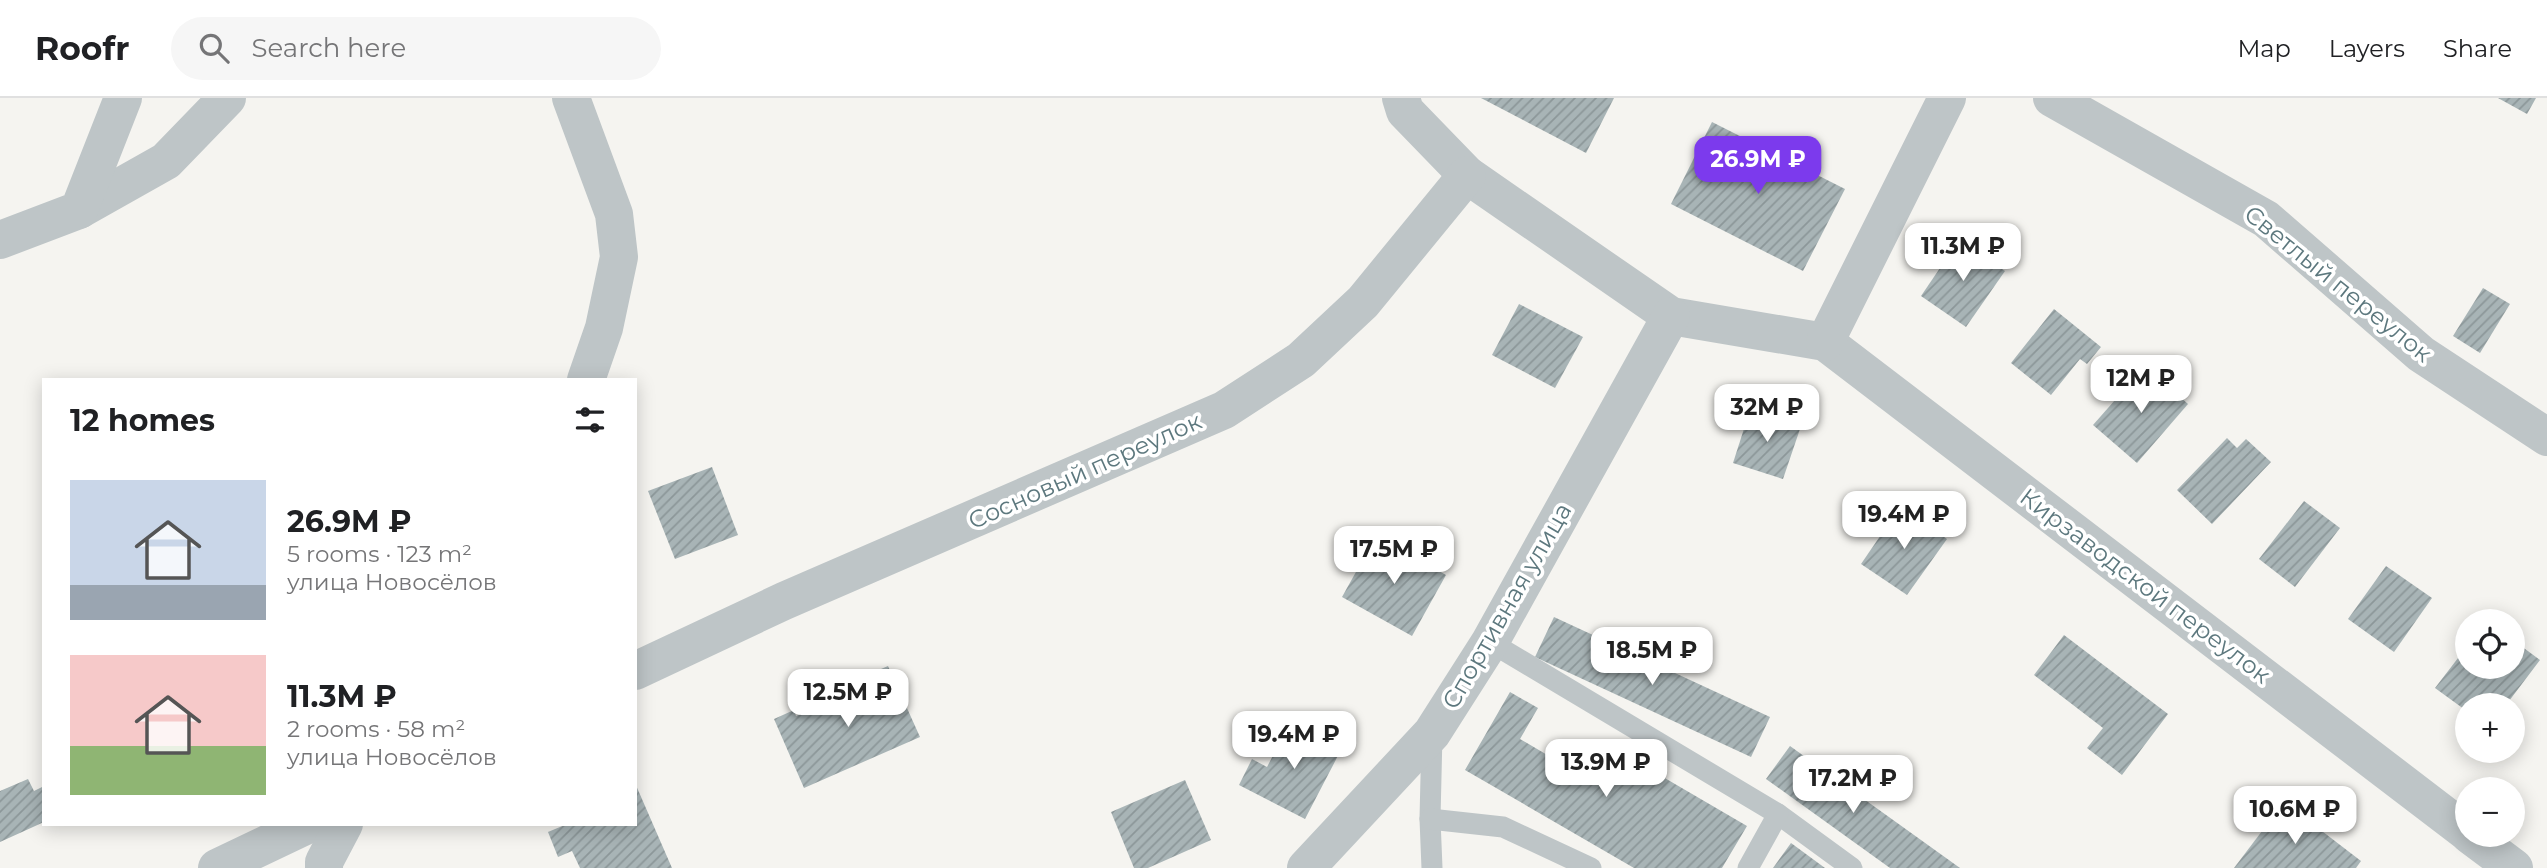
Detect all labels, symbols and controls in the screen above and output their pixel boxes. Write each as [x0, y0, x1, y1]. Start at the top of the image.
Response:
search box [171, 17, 661, 80]
text: Roofr [35, 28, 129, 68]
icon: search [195, 29, 233, 67]
text: Search here [251, 32, 406, 64]
text: Map [2237, 34, 2291, 63]
text: Layers [2329, 34, 2405, 63]
text: Share [2443, 34, 2512, 63]
pin: 26.9M ₽ [1693, 136, 1823, 196]
text: 26.9M ₽ [1710, 145, 1806, 173]
street label: Светлый переулок [2239, 199, 2438, 368]
pin: 11.3M ₽ [1898, 223, 2028, 283]
text: 11.3M ₽ [1921, 232, 2005, 260]
pin: 12M ₽ [2092, 356, 2190, 415]
text: 12M ₽ [2107, 364, 2175, 392]
pin: 32M ₽ [1718, 384, 1816, 444]
text: 32M ₽ [1730, 393, 1804, 421]
icon: filters [571, 401, 609, 439]
text: 12 homes [70, 402, 215, 439]
street label: Сосновый переулок [964, 406, 1206, 535]
street label: Кирзаводской переулок [2014, 482, 2276, 689]
pin: 19.4M ₽ [1839, 491, 1969, 551]
street label: Спортивная улица [1436, 498, 1577, 714]
text: 19.4M ₽ [1858, 500, 1950, 528]
text: 26.9M ₽ [287, 503, 412, 540]
icon: home [126, 508, 210, 592]
pin: 17.5M ₽ [1329, 526, 1459, 586]
text: 17.5M ₽ [1350, 535, 1438, 563]
text: 5 rooms · 123 m² [287, 540, 472, 568]
text: улица Новосёлов [287, 568, 497, 596]
map controls [2455, 609, 2525, 847]
button: locate [2455, 609, 2525, 679]
pin: 18.5M ₽ [1587, 628, 1717, 687]
text: 18.5M ₽ [1607, 636, 1697, 664]
pin: 12.5M ₽ [783, 670, 913, 729]
text: 11.3M ₽ [287, 678, 397, 715]
text: 12.5M ₽ [804, 678, 892, 706]
icon: home [126, 683, 210, 767]
button: + [2455, 693, 2525, 763]
pin: 19.4M ₽ [1229, 712, 1359, 771]
text: 2 rooms · 58 m² [287, 715, 465, 743]
text: 19.4M ₽ [1248, 720, 1340, 748]
pin: 13.9M ₽ [1541, 740, 1671, 799]
text: улица Новосёлов [287, 743, 497, 771]
text: 13.9M ₽ [1561, 748, 1651, 776]
pin: 17.2M ₽ [1788, 756, 1918, 815]
text: 17.2M ₽ [1809, 764, 1897, 792]
button: − [2455, 777, 2525, 847]
pin: 10.6M ₽ [2230, 786, 2360, 846]
text: 10.6M ₽ [2249, 795, 2341, 823]

